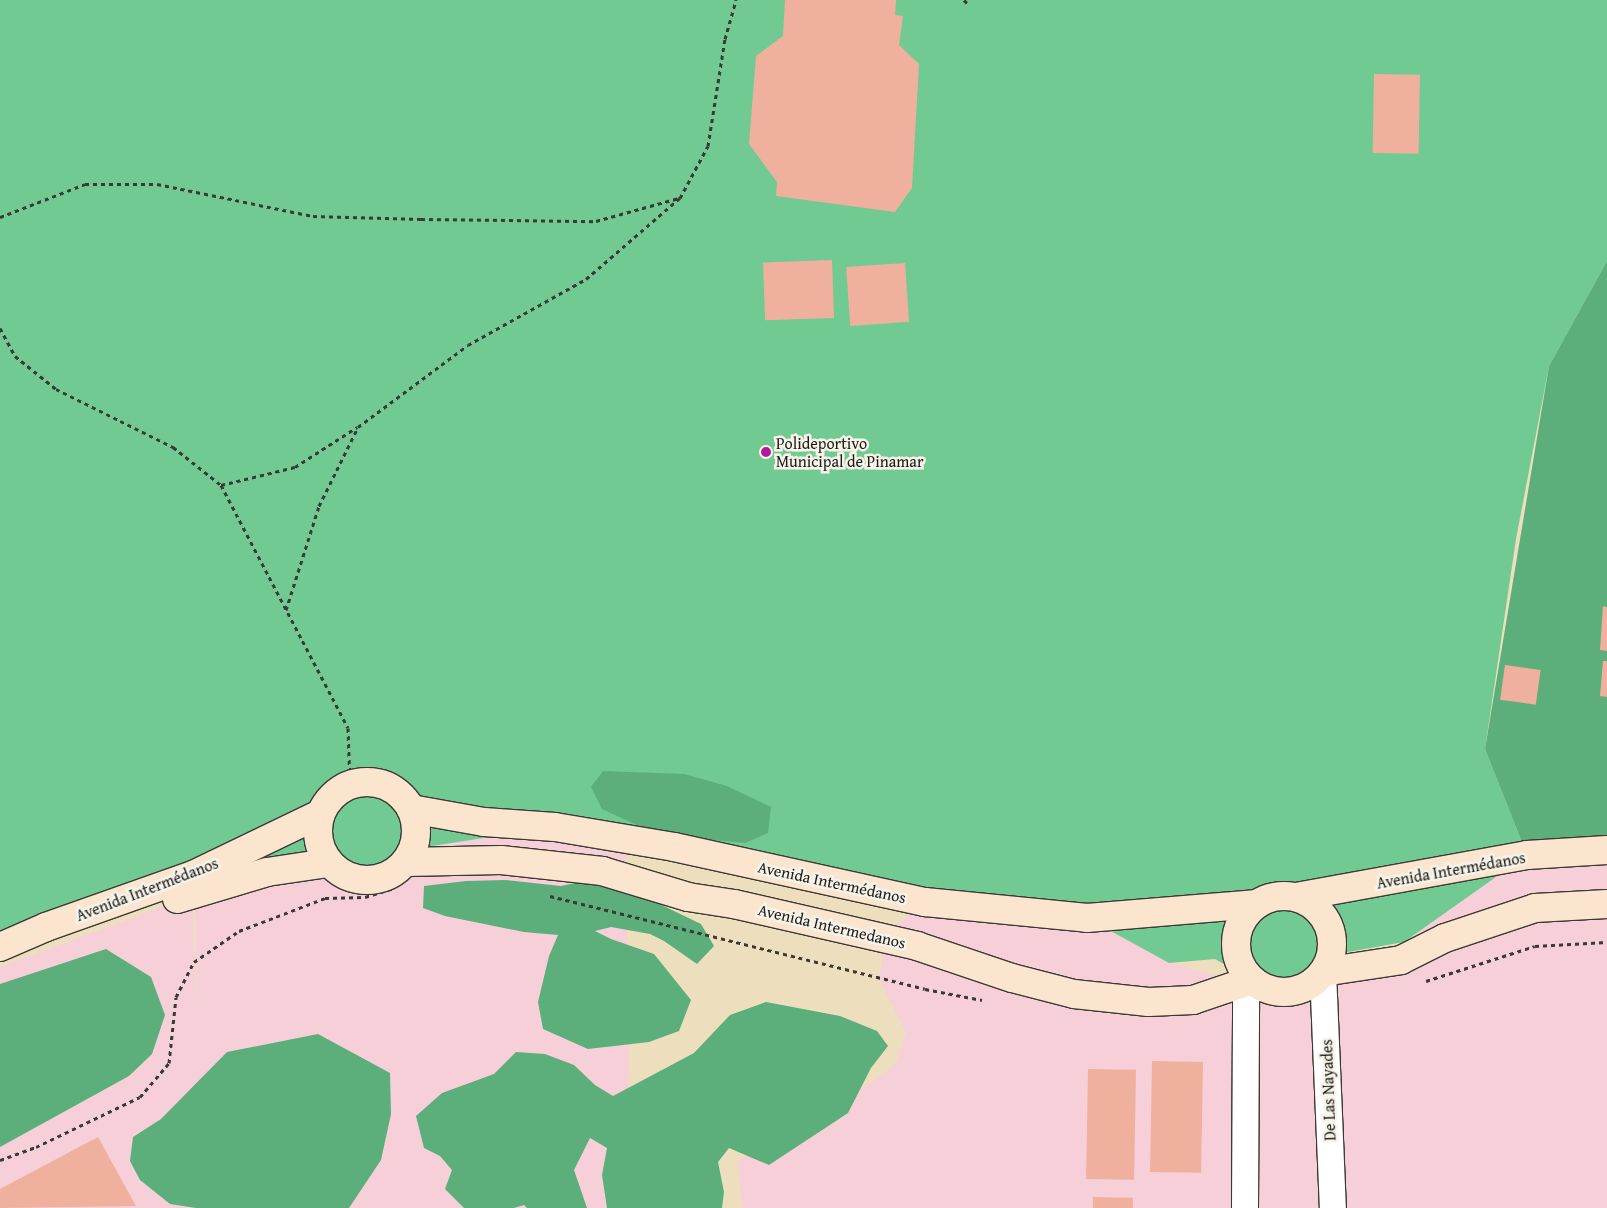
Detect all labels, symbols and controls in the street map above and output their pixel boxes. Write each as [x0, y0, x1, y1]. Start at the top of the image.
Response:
place label: Polideportivo Municipal de Pinamar [776, 433, 923, 471]
marker: Polideportivo Municipal de Pinamar [760, 446, 772, 458]
street label: Avenida Intermédanos [1375, 847, 1527, 893]
street label: Avenida Intermédanos [73, 853, 221, 925]
street label: Avenida Intermédanos [756, 857, 908, 907]
street label: Avenida Intermedanos [756, 900, 908, 952]
street label: De Las Nayades [1317, 1039, 1339, 1141]

